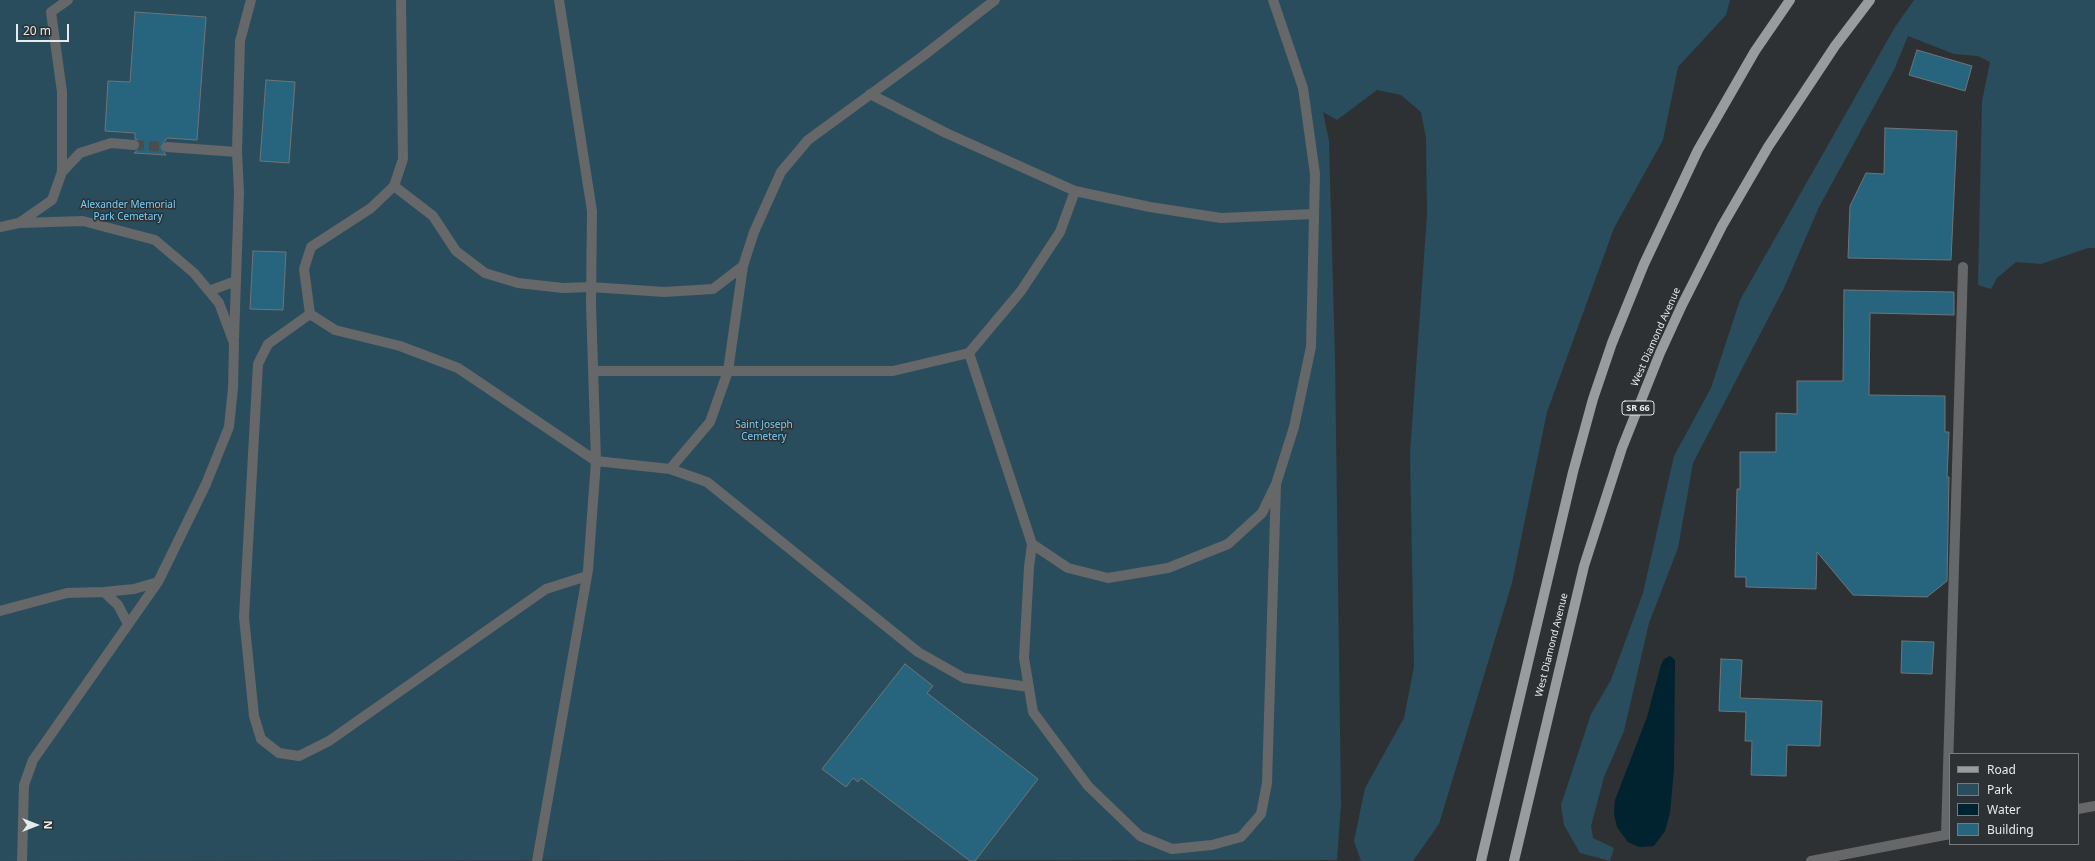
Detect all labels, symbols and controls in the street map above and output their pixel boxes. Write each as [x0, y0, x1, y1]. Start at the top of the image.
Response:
scale bar [18, 16, 71, 42]
text: 20 m [23, 22, 51, 39]
park label: Alexander Memorial Park Cemetary [80, 199, 176, 222]
street label: West Diamond Avenue [1629, 286, 1683, 388]
road number: SR 66 [1622, 401, 1654, 415]
park label: Saint Joseph Cemetery [735, 419, 793, 442]
street label: West Diamond Avenue [1533, 592, 1571, 698]
legend [1949, 753, 2079, 845]
text: Road [1987, 761, 2016, 778]
text: Park [1987, 781, 2012, 798]
text: Water [1987, 801, 2021, 818]
north arrow [16, 805, 56, 845]
text: N [41, 821, 56, 829]
text: Building [1987, 821, 2034, 838]

